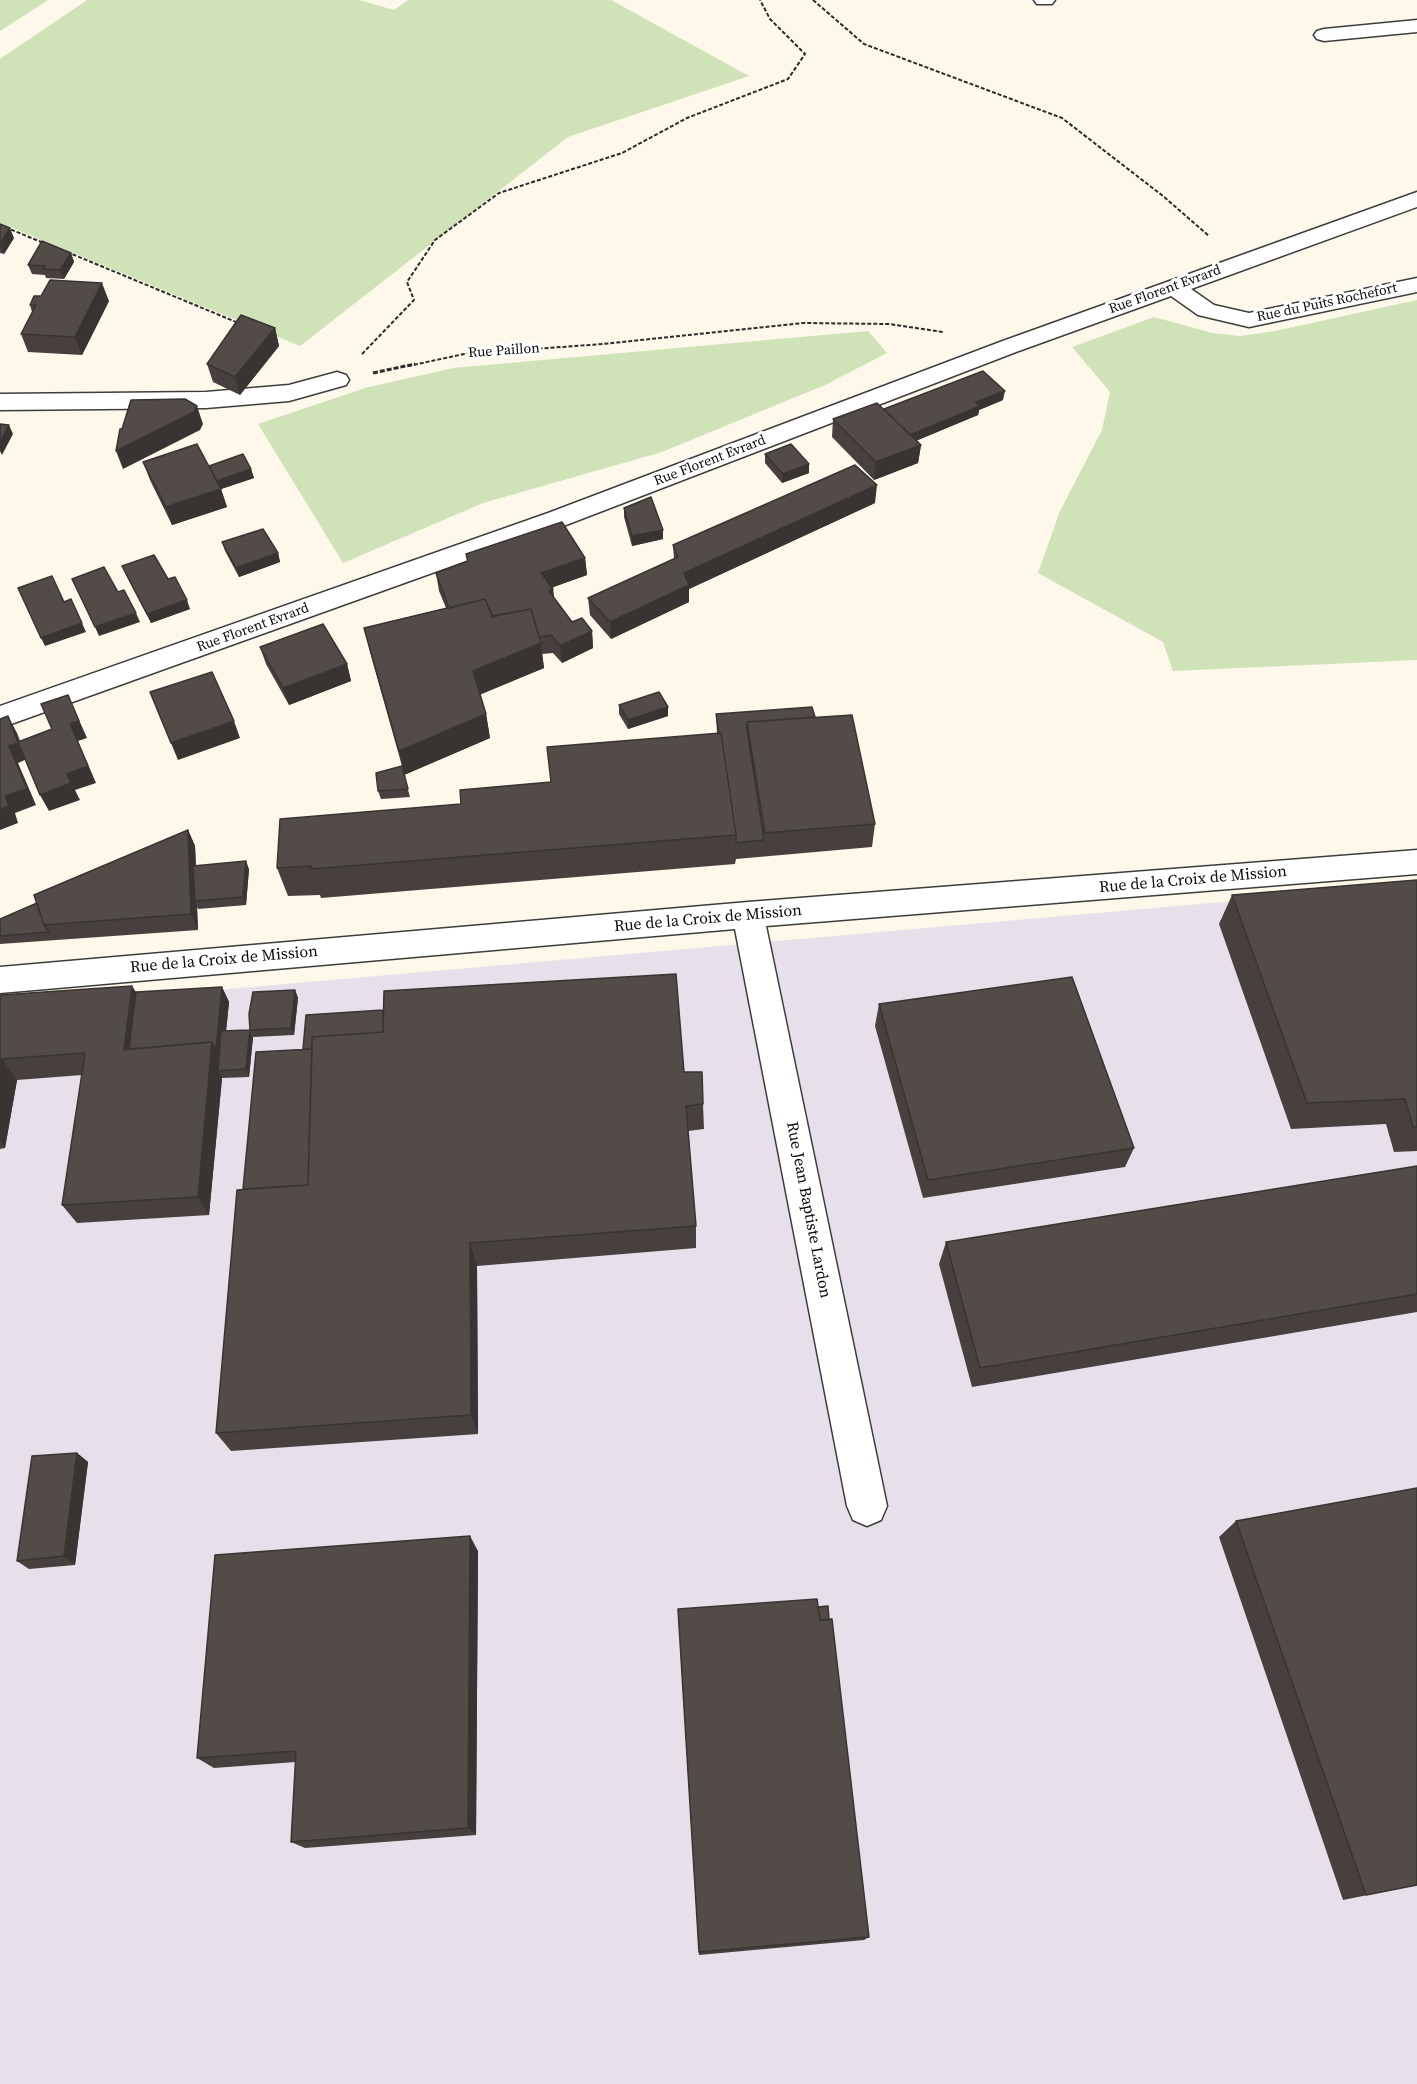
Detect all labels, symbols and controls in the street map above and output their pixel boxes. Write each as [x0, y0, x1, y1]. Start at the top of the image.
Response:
street label: Rue Florent Evrard [1107, 262, 1223, 318]
street label: Rue du Puits Rochefort [1255, 280, 1399, 326]
street label: Rue Paillon [468, 340, 540, 362]
street label: Rue Florent Evrard [652, 432, 768, 490]
street label: Rue Florent Evrard [195, 600, 311, 656]
street label: Rue de la Croix de Mission [1098, 862, 1288, 898]
street label: Rue de la Croix de Mission [613, 901, 803, 937]
street label: Rue de la Croix de Mission [129, 942, 319, 978]
street label: Rue Jean Baptiste Lardon [781, 1120, 835, 1300]

